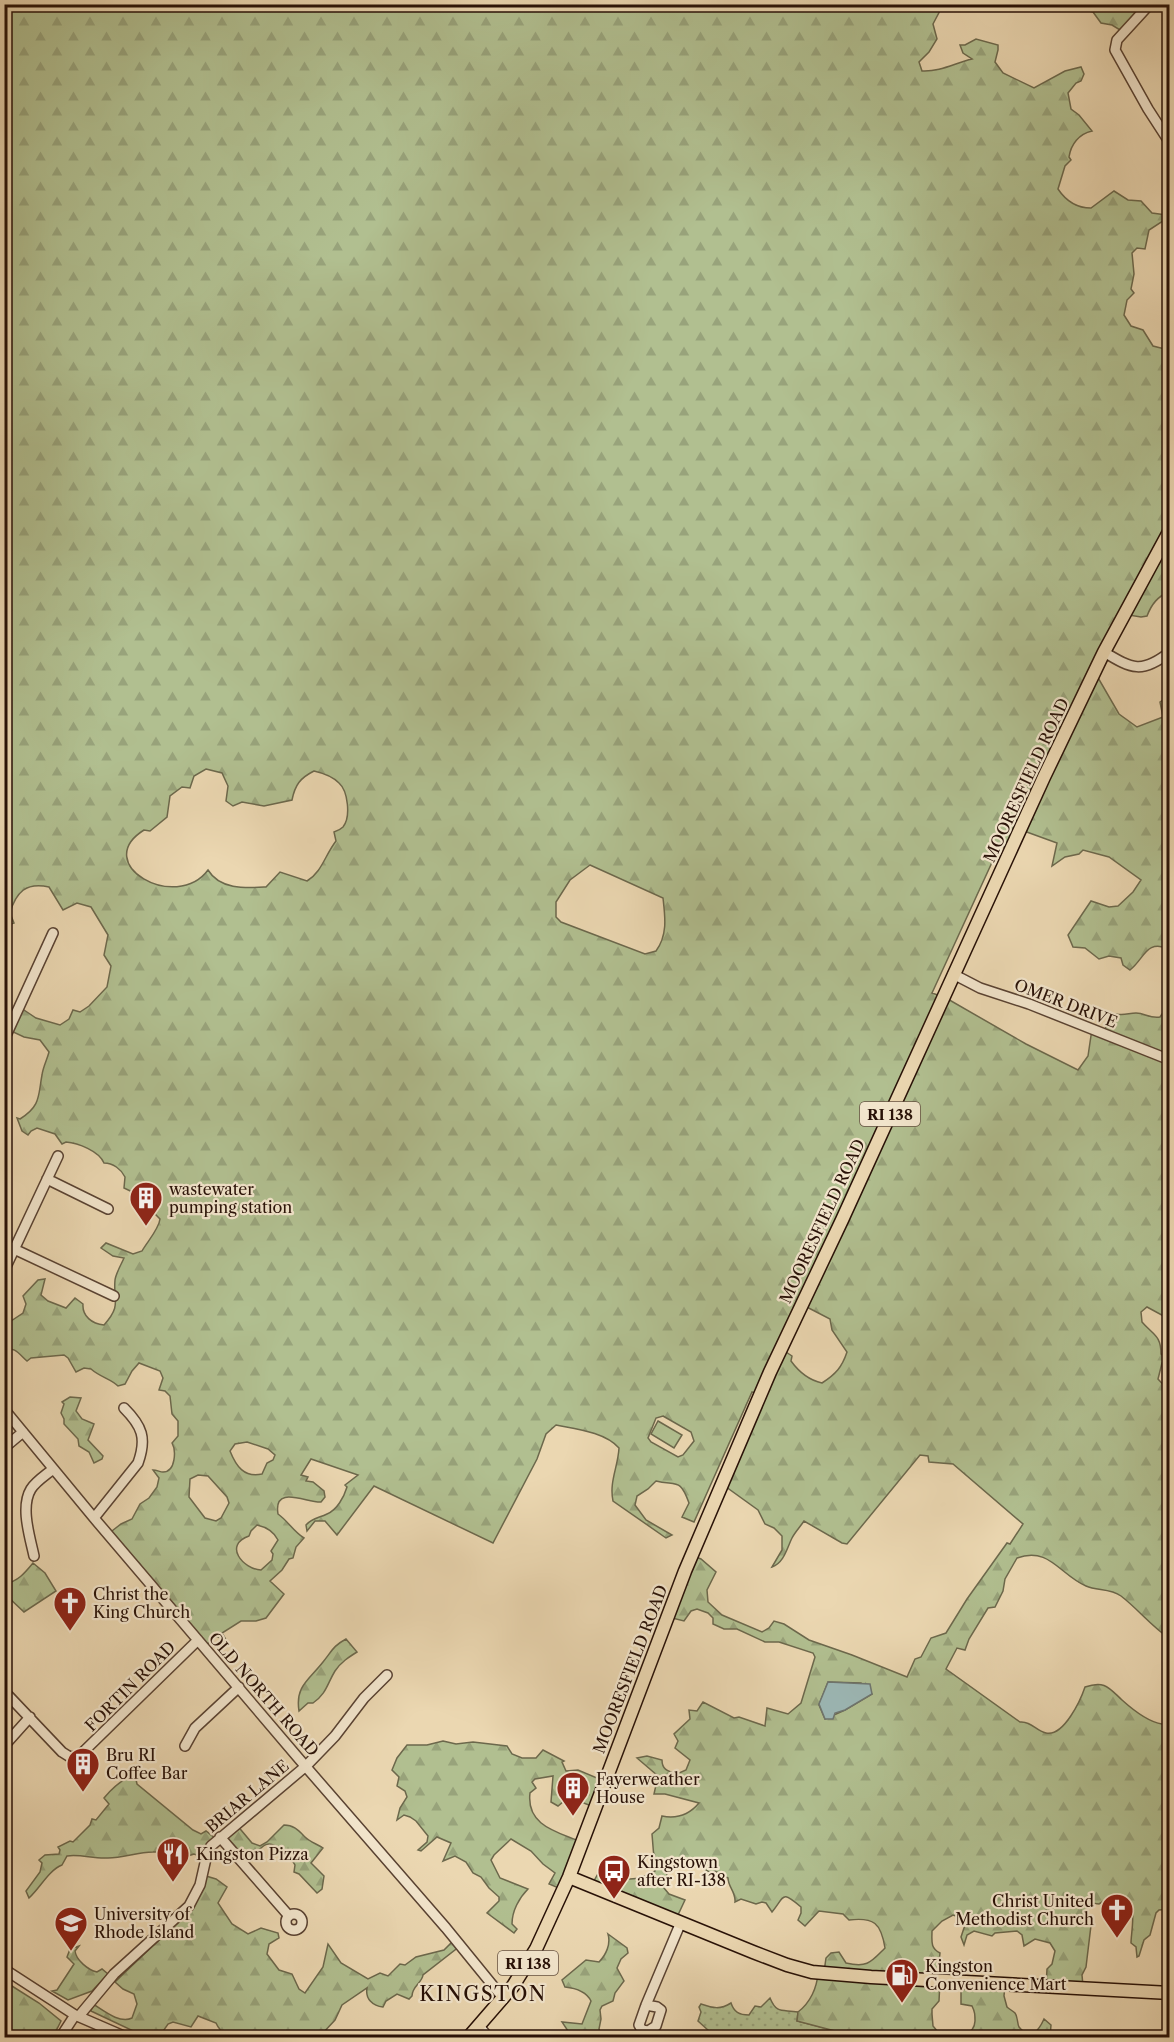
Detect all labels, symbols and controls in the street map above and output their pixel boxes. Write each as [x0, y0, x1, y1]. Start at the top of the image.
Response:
street label: MOORESFIELD ROAD [979, 695, 1073, 865]
street label: OMER DRIVE [1012, 974, 1120, 1032]
road number: RI 138 [860, 1102, 920, 1126]
street label: MOORESFIELD ROAD [775, 1136, 869, 1306]
place label: wastewater pumping station [168, 1179, 292, 1217]
building icon: wastewater pumping station [128, 1180, 164, 1227]
street label: MOORESFIELD ROAD [589, 1582, 671, 1756]
place label: Christ the King Church [93, 1584, 190, 1622]
church icon: Christ the King Church [52, 1585, 88, 1632]
street label: OLD NORTH ROAD [205, 1628, 323, 1760]
street label: FORTIN ROAD [81, 1637, 179, 1735]
place label: Bru RI Coffee Bar [106, 1745, 188, 1783]
building icon: Bru RI Coffee Bar [65, 1746, 101, 1793]
street label: BRIAR LANE [201, 1755, 293, 1837]
place label: Fayerweather House [596, 1769, 700, 1807]
building icon: Fayerweather House [555, 1770, 591, 1817]
restaurant icon: Kingston Pizza [155, 1836, 191, 1883]
place label: Kingston Pizza [196, 1844, 309, 1864]
place label: Kingstown after RI-138 [637, 1852, 726, 1890]
bus stop icon: Kingstown after RI-138 [596, 1853, 632, 1900]
place label: Christ United Methodist Church [955, 1891, 1094, 1929]
church icon: Christ United Methodist Church [1099, 1892, 1135, 1939]
place label: University of Rhode Island [94, 1904, 195, 1942]
school or university icon: University of Rhode Island [53, 1905, 89, 1952]
road number: RI 138 [498, 1951, 558, 1975]
place label: Kingston Convenience Mart [925, 1956, 1067, 1994]
fuel station icon: Kingston Convenience Mart [884, 1957, 920, 2004]
district label: KINGSTON [419, 1982, 547, 2006]

